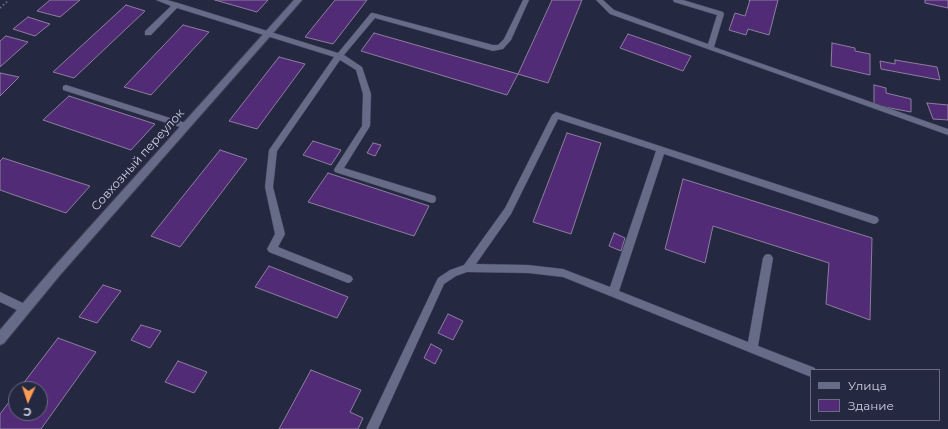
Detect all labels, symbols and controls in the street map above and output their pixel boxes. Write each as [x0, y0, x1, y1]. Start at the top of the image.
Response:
street label: Совхозный переулок [89, 106, 187, 214]
legend [810, 369, 940, 421]
text: Улица [848, 378, 887, 393]
north arrow [8, 381, 48, 421]
text: Здание [848, 398, 894, 413]
text: С [23, 405, 32, 419]

